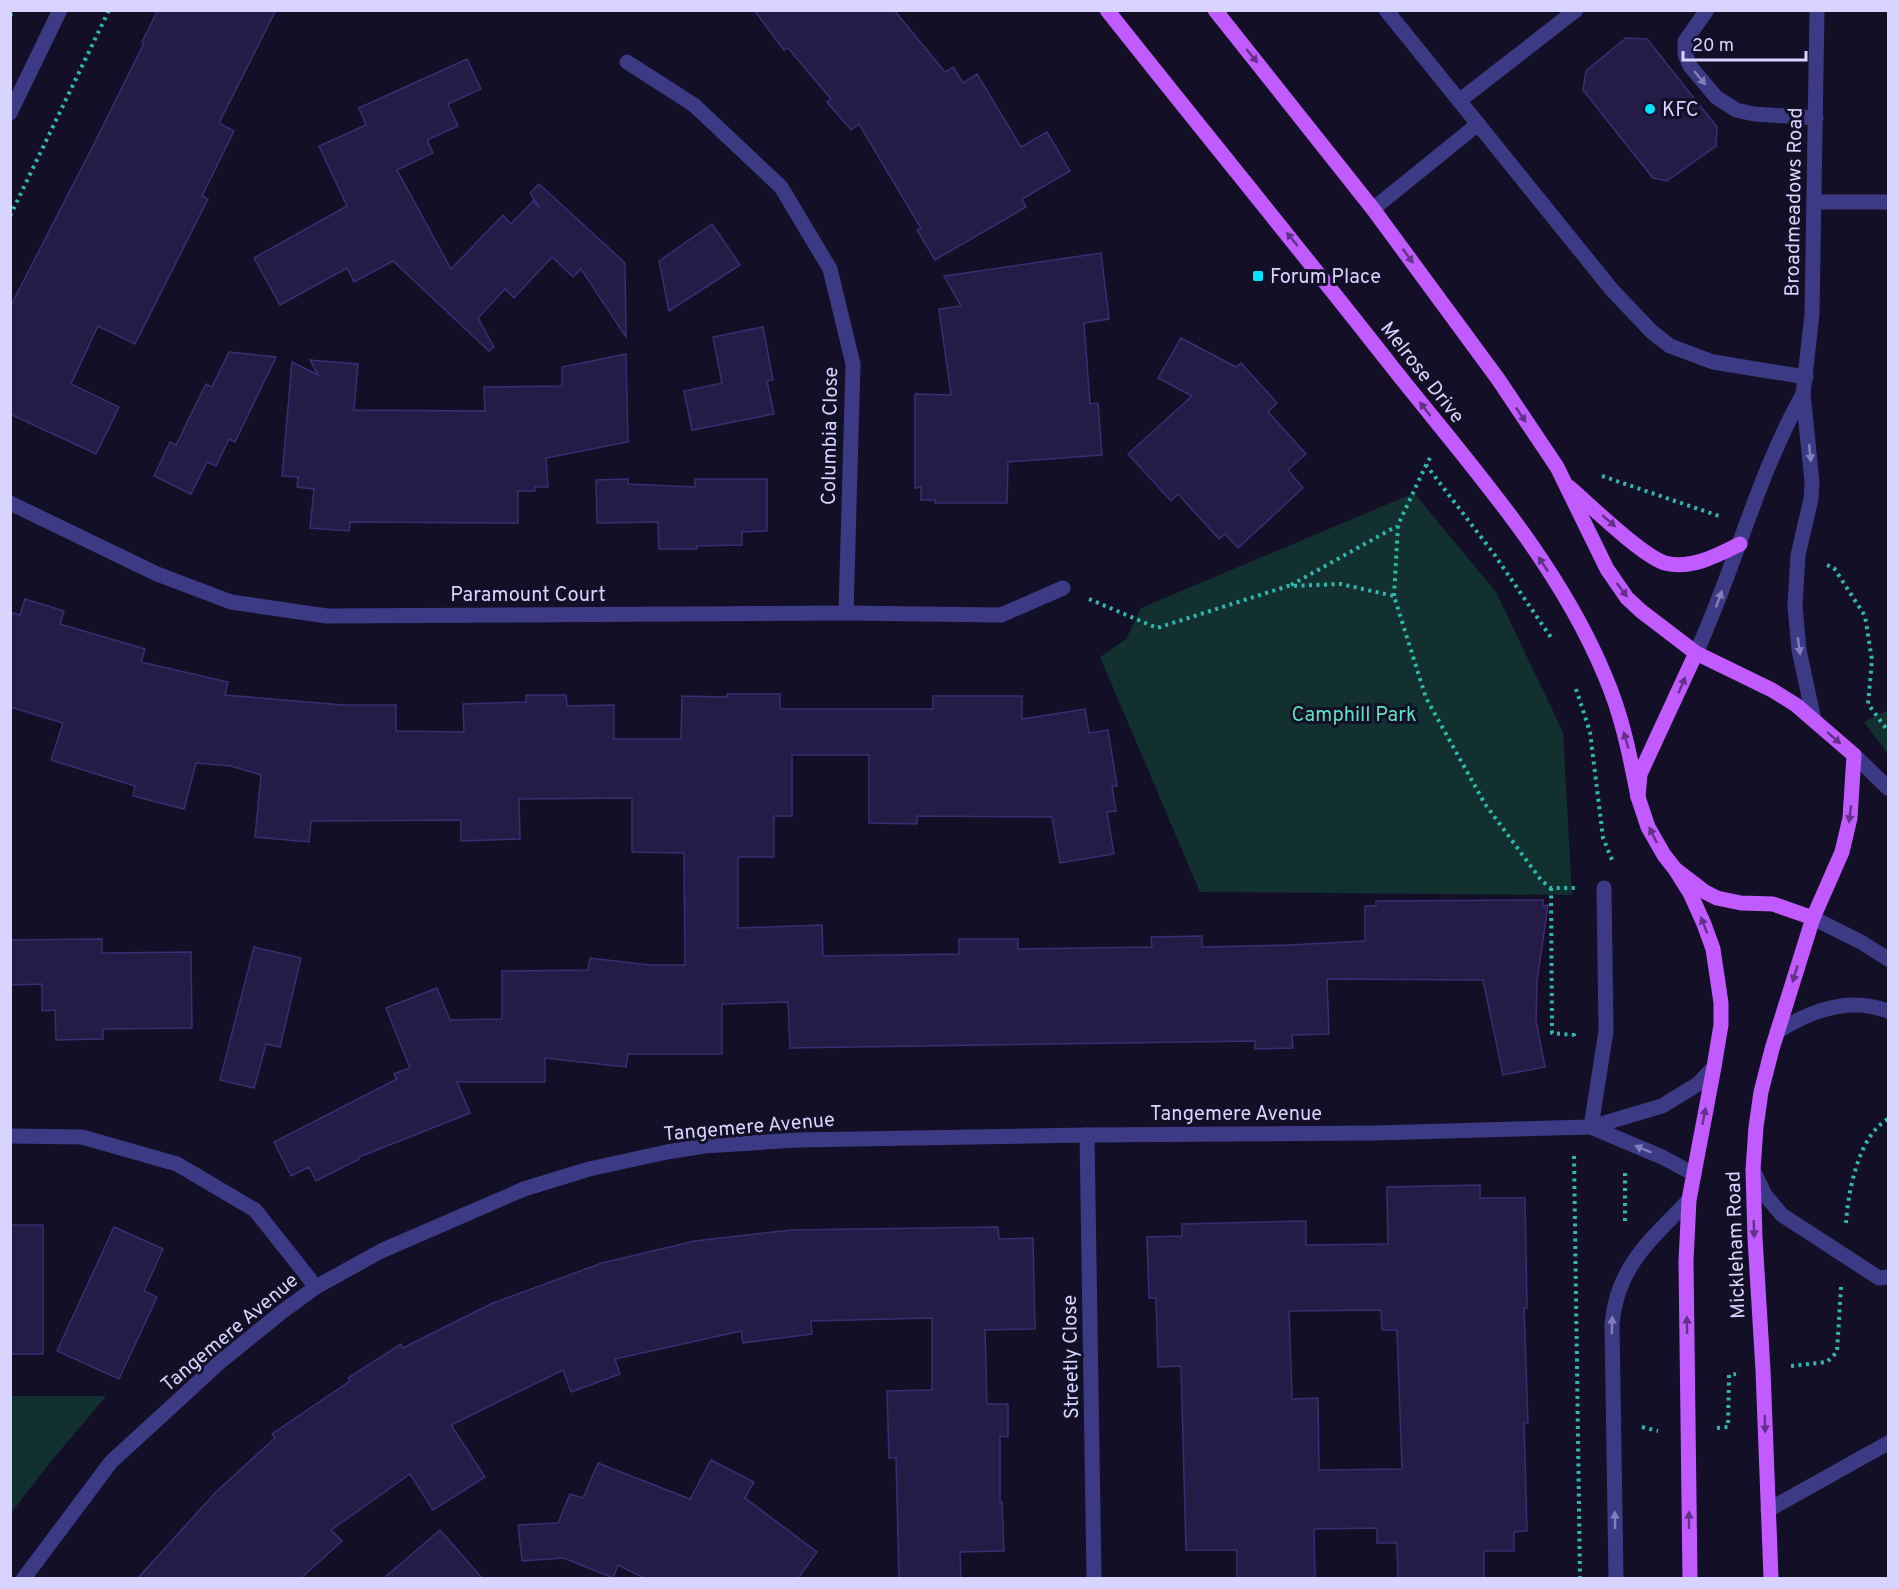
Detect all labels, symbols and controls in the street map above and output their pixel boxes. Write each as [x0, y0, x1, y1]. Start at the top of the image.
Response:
scale bar [1683, 24, 1806, 62]
text: 20 m [1692, 35, 1734, 58]
one-way arrow [1245, 48, 1258, 64]
one-way arrow [1693, 70, 1706, 85]
place label: KFC [1662, 98, 1699, 124]
marker: KFC [1643, 102, 1657, 116]
street label: Broadmeadows Road [1780, 107, 1810, 297]
one-way arrow [1286, 232, 1299, 247]
one-way arrow [1402, 248, 1414, 264]
place label: Forum Place [1270, 265, 1381, 291]
marker: Forum Place [1251, 269, 1265, 283]
street label: Melrose Drive [1374, 317, 1469, 429]
street label: Columbia Close [817, 367, 845, 505]
one-way arrow [1419, 401, 1432, 417]
one-way arrow [1516, 406, 1527, 423]
one-way arrow [1805, 443, 1815, 462]
one-way arrow [1601, 514, 1616, 527]
one-way arrow [1537, 557, 1549, 573]
street label: Paramount Court [450, 583, 606, 609]
one-way arrow [1615, 583, 1627, 598]
one-way arrow [1715, 590, 1724, 608]
one-way arrow [1794, 636, 1803, 655]
one-way arrow [1678, 676, 1687, 694]
park label: Camphill Park [1291, 703, 1417, 729]
one-way arrow [1621, 731, 1630, 749]
one-way arrow [1826, 731, 1841, 744]
one-way arrow [1845, 804, 1855, 823]
one-way arrow [1648, 826, 1657, 843]
one-way arrow [1699, 916, 1708, 934]
one-way arrow [1790, 965, 1799, 983]
street label: Tangemere Avenue [1150, 1102, 1322, 1128]
one-way arrow [1700, 1107, 1709, 1126]
street label: Tangemere Avenue [662, 1108, 836, 1148]
one-way arrow [1634, 1144, 1652, 1153]
street label: Mickleham Road [1721, 1171, 1753, 1319]
one-way arrow [1750, 1219, 1759, 1238]
street label: Tangemere Avenue [156, 1268, 304, 1399]
street label: Streetly Close [1058, 1295, 1086, 1419]
one-way arrow [1608, 1316, 1617, 1335]
one-way arrow [1682, 1316, 1692, 1335]
one-way arrow [1760, 1414, 1769, 1433]
one-way arrow [1610, 1511, 1620, 1530]
one-way arrow [1685, 1511, 1694, 1530]

